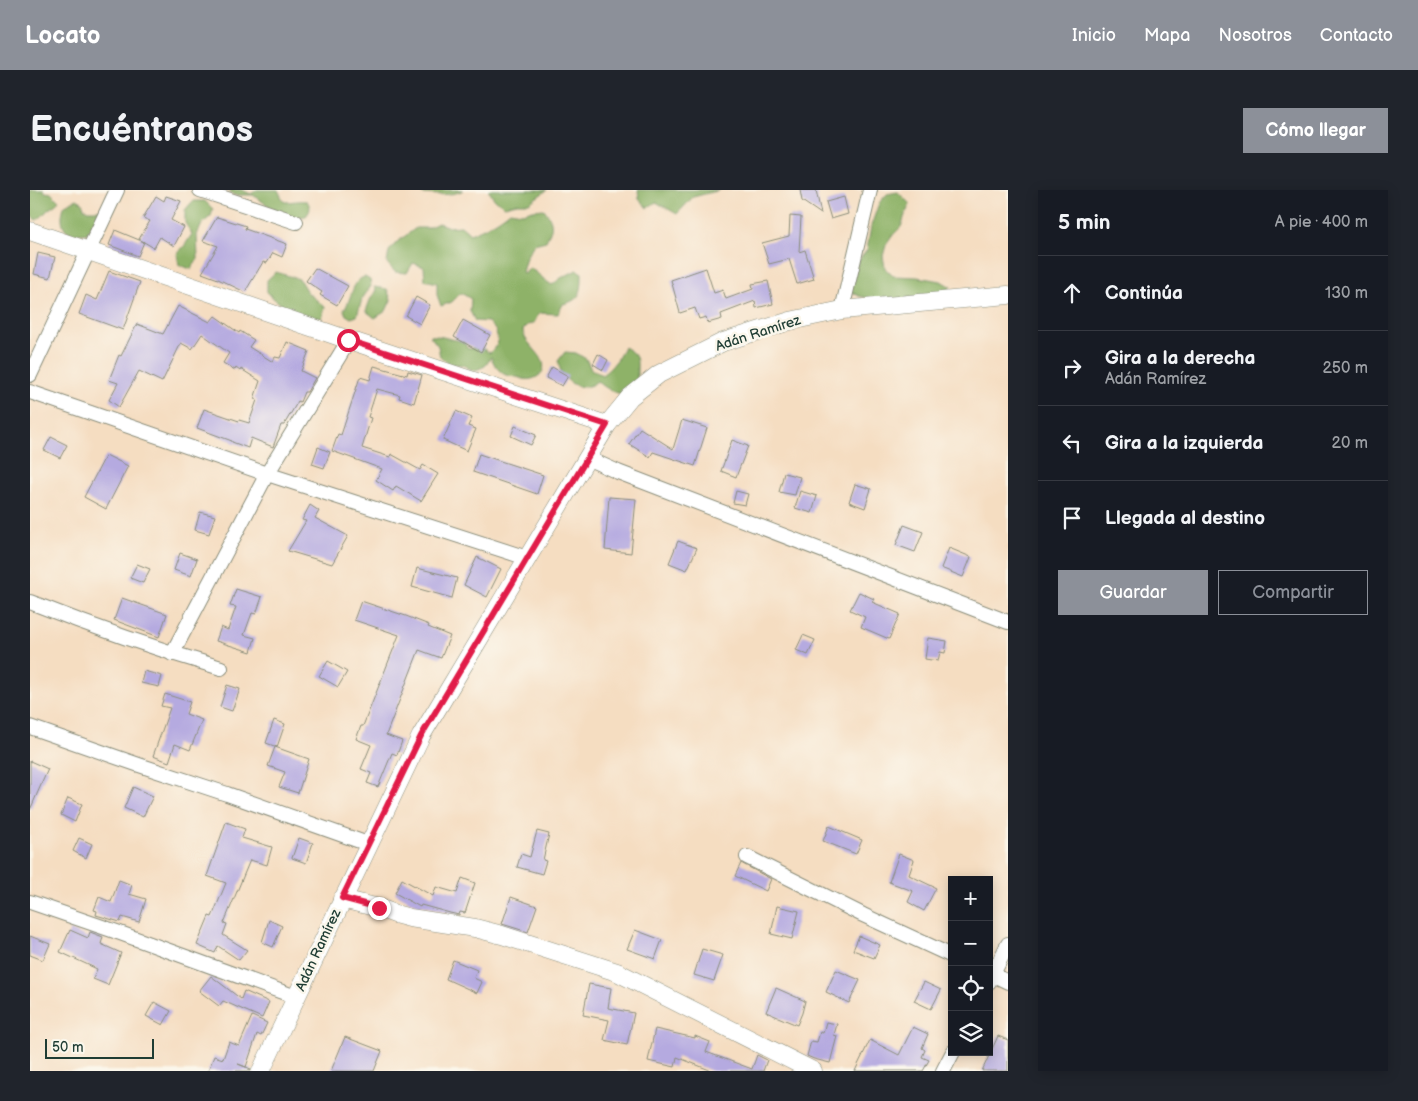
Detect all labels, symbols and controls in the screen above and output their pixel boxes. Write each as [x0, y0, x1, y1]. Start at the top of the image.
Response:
text: Locato [25, 21, 100, 50]
text: Inicio [1072, 25, 1116, 46]
text: Mapa [1144, 25, 1190, 46]
text: Nosotros [1218, 25, 1292, 46]
text: Contacto [1320, 25, 1393, 46]
button: Cómo llegar [1243, 108, 1388, 153]
text: Encuéntranos [30, 109, 253, 152]
text: 5 min [1058, 210, 1111, 235]
text: A pie · 400 m [1275, 213, 1368, 232]
icon: ahead [1058, 279, 1086, 307]
text: Continúa [1105, 282, 1183, 305]
text: 130 m [1325, 284, 1368, 303]
street label: Adán Ramírez [713, 311, 803, 355]
route start [337, 329, 360, 352]
text: Gira a la derecha [1105, 347, 1255, 370]
icon: right [1058, 354, 1086, 382]
text: 250 m [1322, 359, 1368, 378]
text: Adán Ramírez [1105, 370, 1206, 389]
icon: left [1058, 429, 1086, 457]
text: Gira a la izquierda [1105, 432, 1263, 455]
text: 20 m [1332, 434, 1368, 453]
icon: arrive [1058, 504, 1086, 532]
text: Llegada al destino [1105, 507, 1265, 530]
button: Guardar [1058, 570, 1208, 615]
button: Compartir [1218, 570, 1368, 615]
map controls [948, 876, 993, 1056]
button: + [948, 876, 993, 921]
route end [368, 897, 391, 920]
street label: Adán Ramírez [292, 906, 345, 994]
button: − [948, 921, 993, 966]
button: locate [948, 966, 993, 1011]
button: layers [948, 1011, 993, 1056]
scale bar [45, 1036, 154, 1059]
text: 50 m [52, 1039, 84, 1056]

